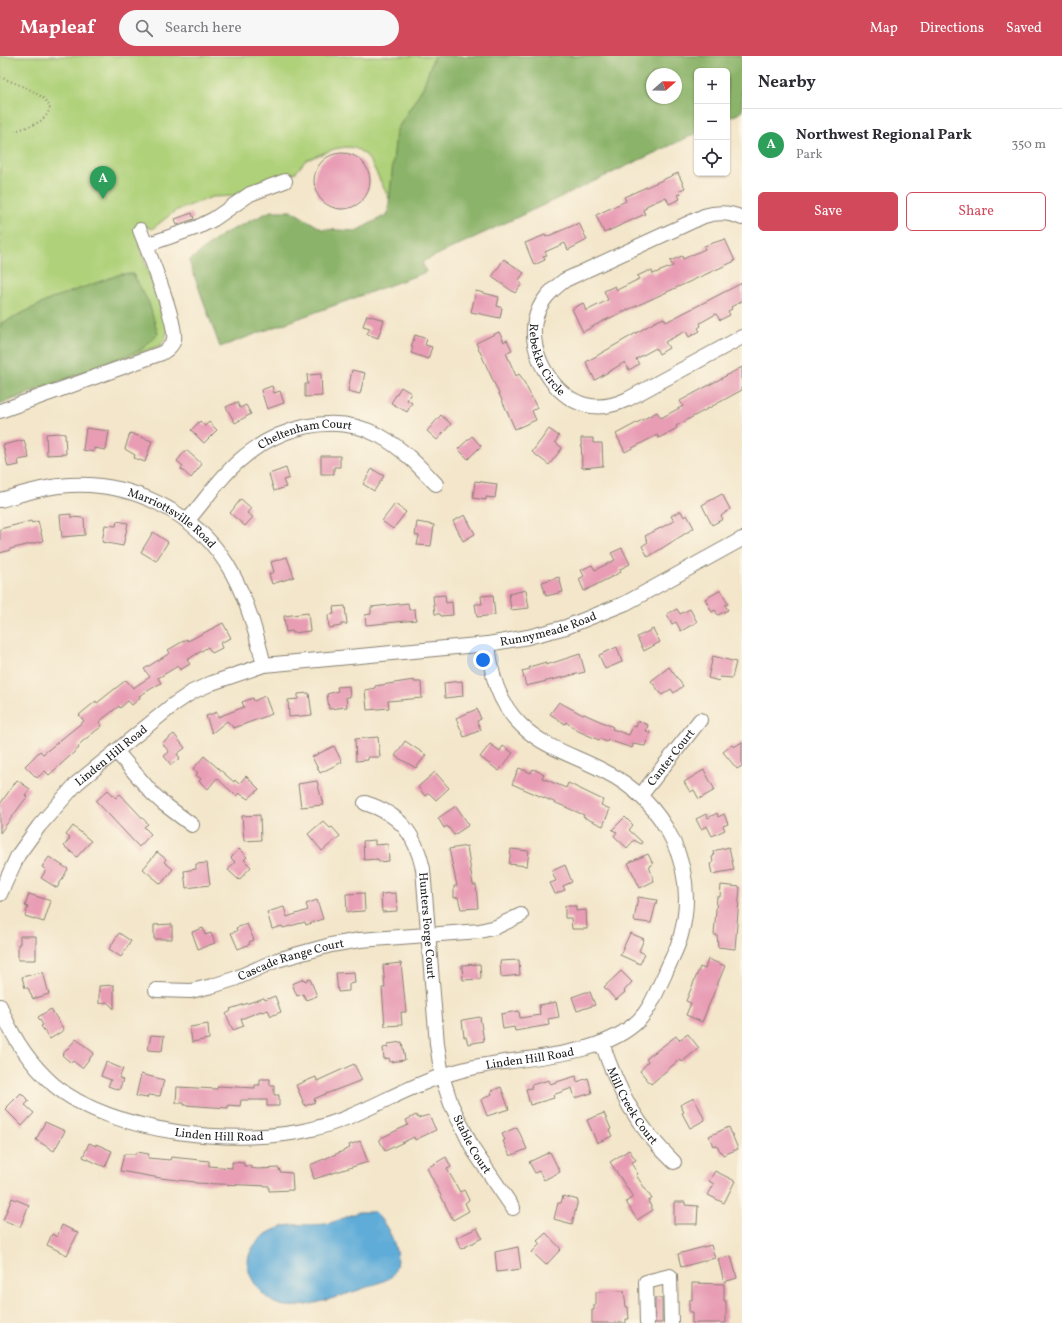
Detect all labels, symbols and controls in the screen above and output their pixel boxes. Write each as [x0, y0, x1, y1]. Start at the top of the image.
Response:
search box [119, 10, 399, 46]
text: Mapleaf [20, 15, 95, 41]
icon: search [133, 17, 155, 39]
text: Search here [165, 18, 242, 39]
text: Map [870, 19, 898, 38]
text: Directions [920, 19, 984, 38]
text: Saved [1006, 19, 1042, 38]
north arrow [646, 68, 682, 104]
map controls [694, 68, 730, 176]
button: + [694, 68, 730, 104]
text: Nearby [758, 71, 816, 94]
button: − [694, 104, 730, 140]
text: Northwest Regional Park [796, 125, 972, 146]
text: A [766, 136, 776, 154]
text: 350 m [1011, 136, 1046, 154]
button: locate [694, 140, 730, 176]
text: Park [796, 146, 823, 164]
pin: A [90, 166, 116, 199]
button: Save [758, 192, 898, 231]
button: Share [906, 192, 1046, 231]
street label: Rebekka Circle [525, 323, 568, 400]
street label: Cheltenham Court [255, 417, 353, 454]
street label: Marriottsville Road [125, 485, 219, 552]
street label: Runnymeade Road [499, 608, 599, 651]
your location [473, 650, 493, 670]
street label: Linden Hill Road [72, 722, 151, 790]
street label: Canter Court [644, 726, 699, 790]
street label: Hunters Forge Court [414, 872, 439, 980]
street label: Cascade Range Court [236, 936, 345, 985]
street label: Linden Hill Road [485, 1044, 576, 1074]
street label: Mill Creek Court [603, 1065, 661, 1149]
street label: Stable Court [449, 1113, 494, 1177]
street label: Linden Hill Road [173, 1125, 264, 1146]

